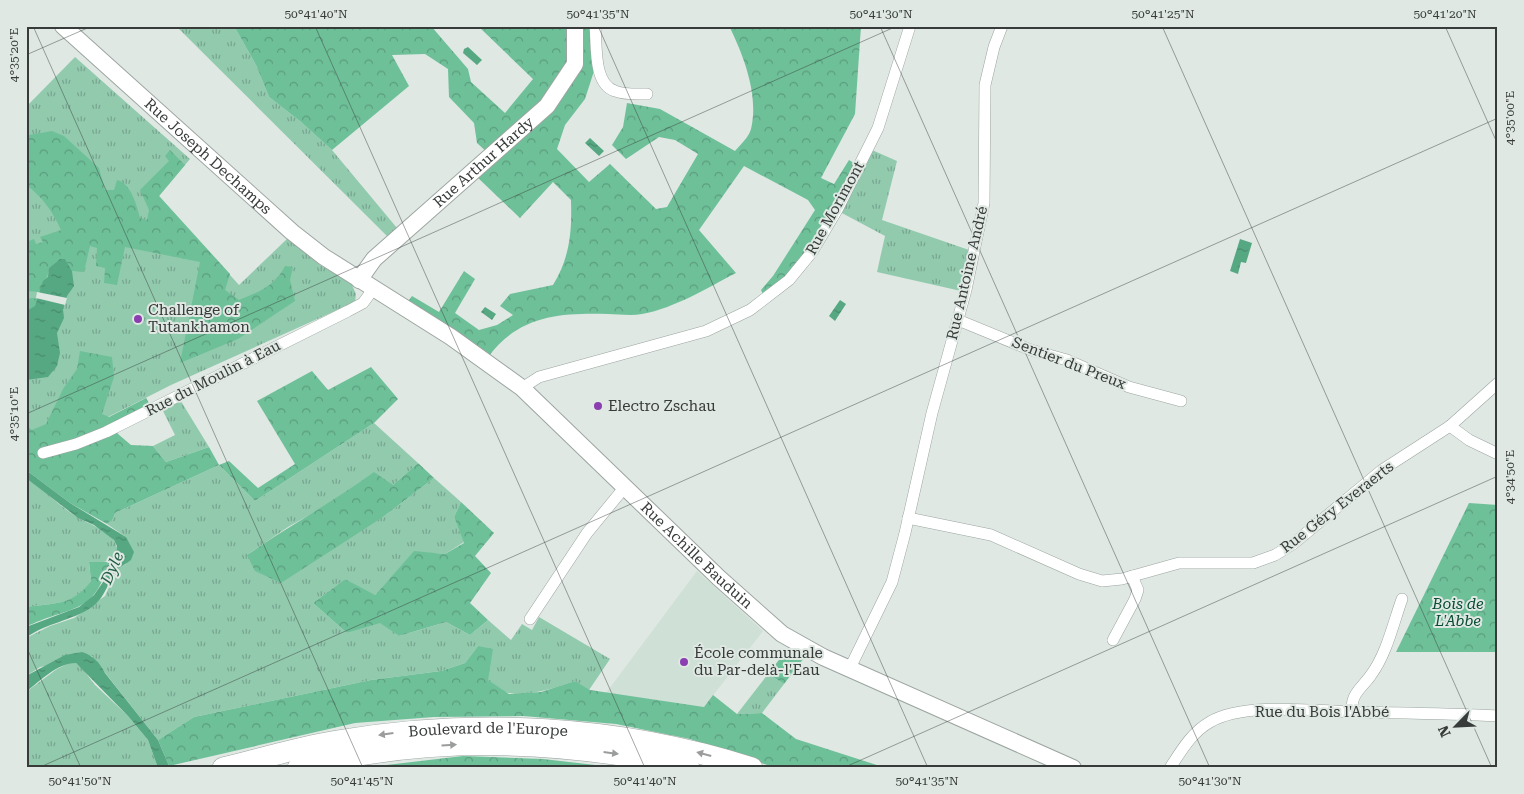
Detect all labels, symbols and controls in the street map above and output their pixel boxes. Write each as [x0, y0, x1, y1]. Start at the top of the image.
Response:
text: 50°41'40"N [284, 7, 348, 21]
text: 50°41'35"N [566, 7, 630, 21]
text: 50°41'30"N [849, 7, 913, 21]
text: 50°41'25"N [1131, 7, 1195, 21]
text: 50°41'20"N [1413, 7, 1477, 21]
text: 4°35'20"E [7, 28, 21, 82]
text: 4°35'00"E [1503, 91, 1517, 145]
street label: Rue Joseph Dechamps [141, 95, 275, 218]
street label: Rue Arthur Hardy [430, 113, 537, 211]
street label: Rue Morimont [802, 158, 868, 258]
street label: Rue Antoine André [943, 204, 991, 342]
place label: Challenge of Tutankhamon [148, 301, 250, 336]
marker: Challenge of Tutankhamon [132, 313, 144, 325]
street label: Sentier du Preux [1009, 333, 1129, 393]
street label: Rue du Moulin à Eau [143, 336, 284, 420]
text: 4°35'10"E [7, 387, 21, 441]
place label: Electro Zschau [608, 397, 716, 415]
marker: Electro Zschau [592, 400, 604, 412]
text: 4°34'50"E [1503, 450, 1517, 504]
street label: Rue Géry Everaerts [1277, 457, 1397, 557]
street label: Rue Achille Bauduin [637, 498, 756, 613]
water label: Dyle [96, 549, 127, 588]
park label: Bois de L'Abbe [1431, 595, 1484, 630]
place label: École communale du Par-delà-l'Eau [694, 644, 823, 679]
marker: École communale du Par-delà-l'Eau [678, 656, 690, 668]
north arrow [1432, 702, 1482, 752]
street label: Rue du Bois l'Abbé [1255, 703, 1389, 721]
street label: Boulevard de l'Europe [408, 719, 569, 741]
text: N [1435, 723, 1454, 739]
one-way arrow [378, 730, 394, 738]
one-way arrow [441, 741, 457, 749]
one-way arrow [604, 749, 620, 757]
one-way arrow [696, 749, 711, 757]
text: 50°41'50"N [48, 774, 112, 788]
text: 50°41'45"N [330, 774, 394, 788]
text: 50°41'40"N [613, 774, 677, 788]
text: 50°41'35"N [895, 774, 959, 788]
text: 50°41'30"N [1178, 774, 1242, 788]

